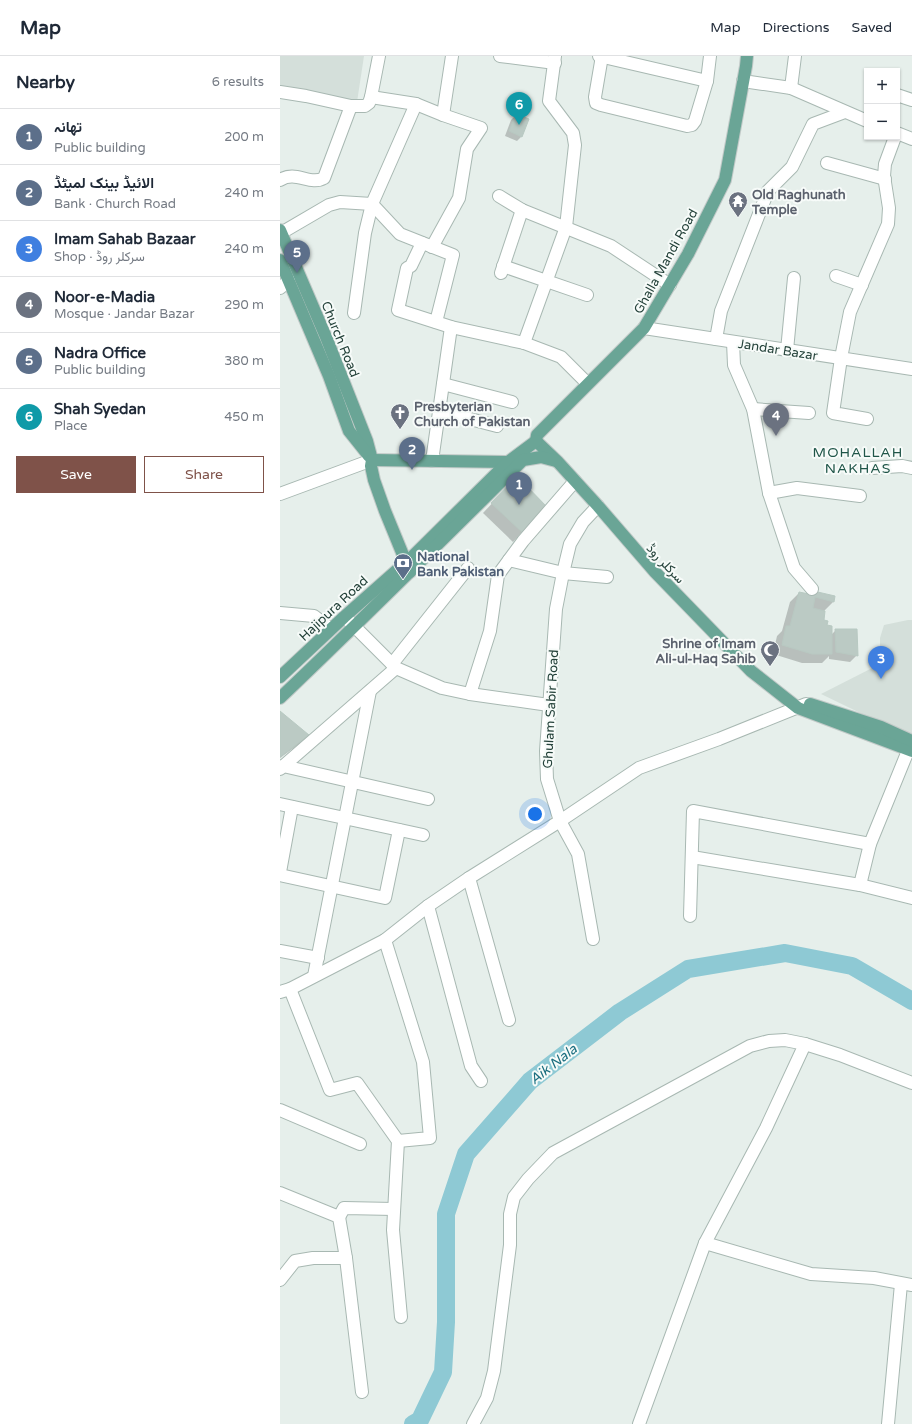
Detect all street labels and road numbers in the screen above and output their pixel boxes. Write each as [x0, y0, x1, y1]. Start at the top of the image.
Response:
street label: Ghalla Mandi Road [630, 206, 701, 317]
street label: Church Road [318, 299, 363, 380]
street label: Jandar Bazar [737, 336, 819, 364]
street label: سرکلر روڈ [643, 540, 688, 587]
street label: Hajipura Road [296, 573, 371, 645]
street label: Ghulam Sabir Road [540, 649, 562, 769]

